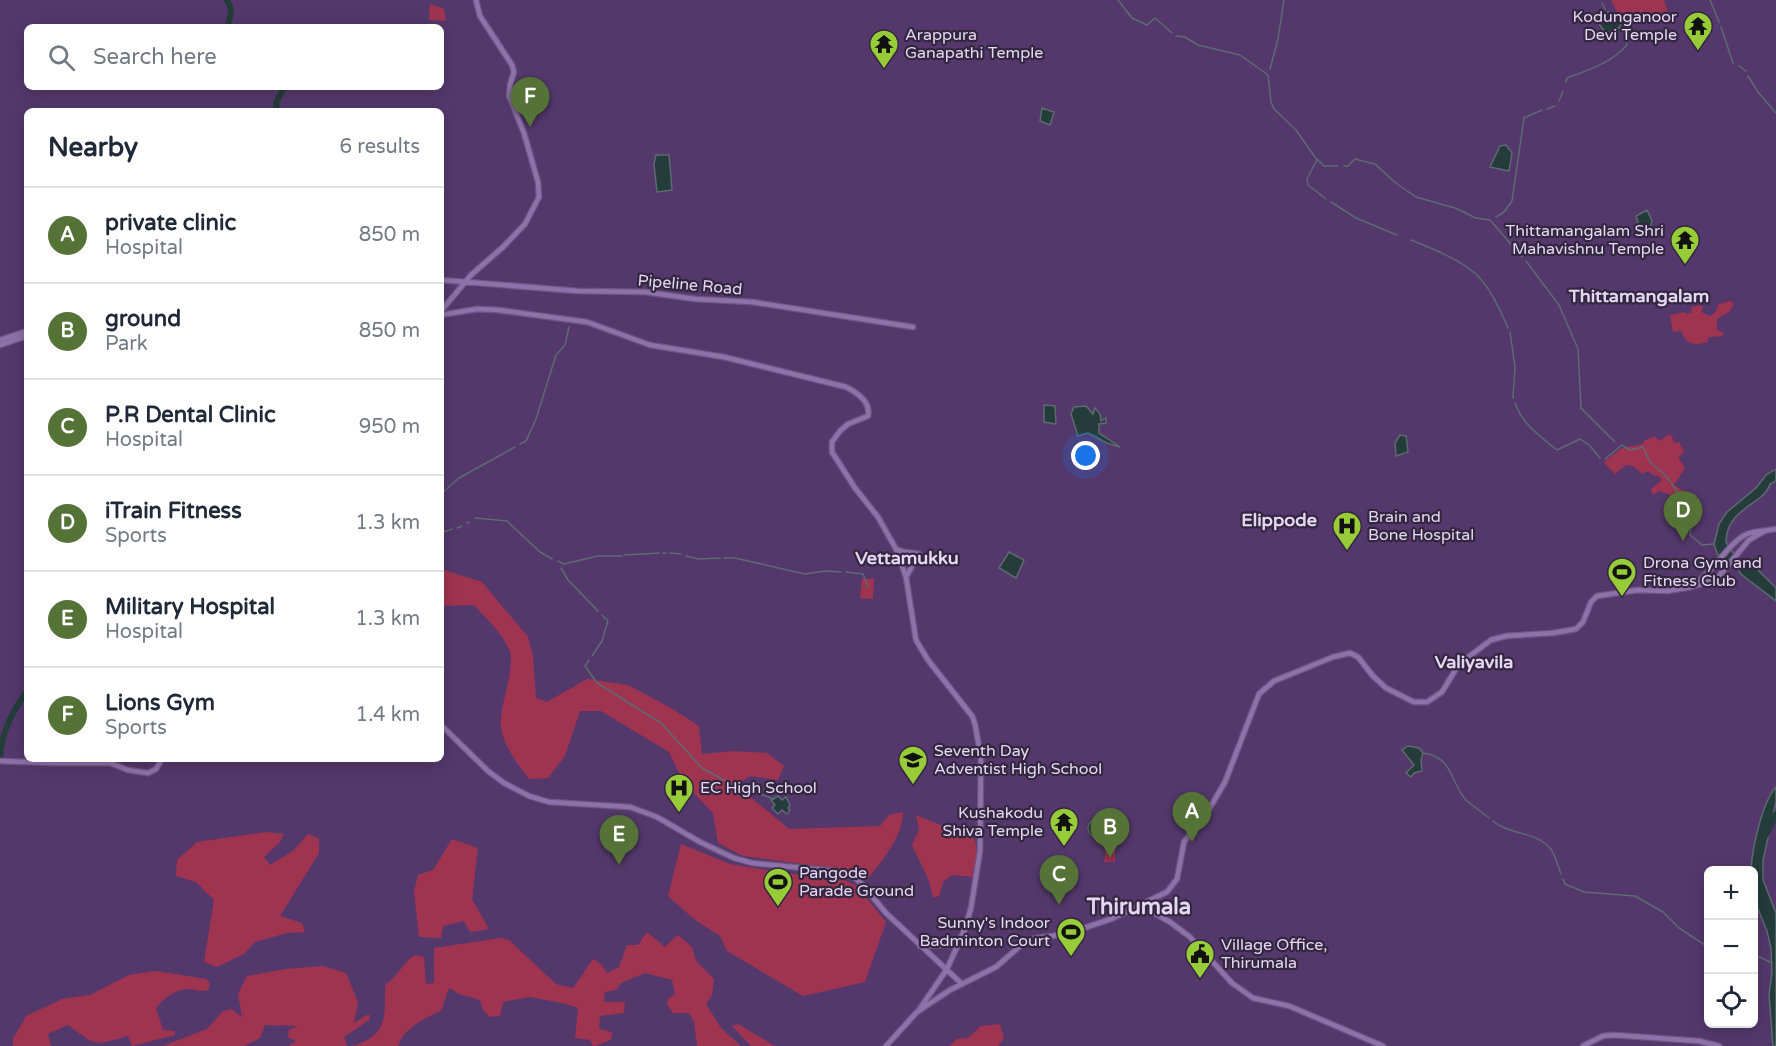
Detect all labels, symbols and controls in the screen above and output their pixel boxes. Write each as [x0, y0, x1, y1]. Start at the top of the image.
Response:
place label: Kodunganoor Devi Temple [1573, 7, 1678, 45]
temple icon: Kodunganoor Devi Temple [1682, 10, 1714, 52]
search box [24, 24, 444, 90]
place label: Arappura Ganapathi Temple [905, 25, 1043, 63]
temple icon: Arappura Ganapathi Temple [868, 28, 900, 70]
icon: search [45, 41, 78, 74]
text: Search here [93, 44, 217, 70]
pin: F [510, 78, 550, 127]
text: Nearby [48, 132, 138, 163]
text: 6 results [340, 135, 420, 159]
text: private clinic [105, 210, 236, 236]
place label: Thittamangalam Shri Mahavishnu Temple [1505, 221, 1664, 259]
text: A [60, 223, 75, 247]
text: 850 m [359, 223, 420, 247]
temple icon: Thittamangalam Shri Mahavishnu Temple [1669, 224, 1701, 266]
text: Hospital [105, 236, 183, 260]
street label: Pipeline Road [637, 270, 743, 300]
district label: Thittamangalam [1568, 285, 1709, 307]
text: ground [105, 306, 181, 332]
text: B [61, 319, 74, 343]
text: 850 m [359, 319, 420, 343]
text: Park [105, 332, 148, 356]
text: P.R Dental Clinic [105, 402, 276, 428]
text: C [61, 415, 74, 439]
text: 950 m [359, 415, 420, 439]
text: Hospital [105, 428, 183, 452]
your location [1071, 441, 1100, 470]
pin: D [1664, 492, 1702, 541]
text: iTrain Fitness [105, 498, 242, 524]
place label: Brain and Bone Hospital [1368, 507, 1474, 545]
district label: Elippode [1241, 509, 1317, 531]
hospital icon: Brain and Bone Hospital [1331, 510, 1363, 552]
text: D [60, 511, 75, 535]
text: 1.3 km [355, 511, 420, 535]
text: Sports [105, 524, 167, 548]
district label: Vettamukku [855, 547, 959, 569]
place label: Drona Gym and Fitness Club [1643, 553, 1762, 591]
sports icon: Drona Gym and Fitness Club [1606, 556, 1638, 598]
text: Military Hospital [105, 594, 275, 620]
text: E [61, 607, 74, 631]
text: 1.3 km [355, 607, 420, 631]
text: Hospital [105, 620, 183, 644]
district label: Valiyavila [1435, 651, 1513, 673]
text: Lions Gym [105, 690, 215, 716]
text: F [61, 703, 74, 727]
text: 1.4 km [356, 703, 420, 727]
text: Sports [105, 716, 167, 740]
place label: Seventh Day Adventist High School [934, 741, 1102, 779]
school or university icon: Seventh Day Adventist High School [897, 744, 929, 786]
hospital icon: EC High School [663, 772, 695, 814]
place label: EC High School [700, 778, 817, 798]
pin: A [1172, 792, 1212, 842]
place label: Kushakodu Shiva Temple [942, 803, 1043, 841]
temple icon: Kushakodu Shiva Temple [1048, 806, 1080, 848]
pin: B [1090, 808, 1130, 858]
pin: E [600, 816, 638, 865]
pin: C [1040, 856, 1078, 905]
place label: Pangode Parade Ground [799, 863, 914, 901]
sports icon: Pangode Parade Ground [762, 866, 794, 908]
map controls [1704, 866, 1758, 1028]
button: + [1704, 866, 1758, 920]
district label: Thirumala [1086, 894, 1191, 920]
place label: Sunny's Indoor Badminton Court [919, 913, 1051, 951]
sports icon: Sunny's Indoor Badminton Court [1055, 916, 1087, 958]
button: − [1704, 920, 1758, 974]
place label: Village Office, Thirumala [1221, 935, 1327, 973]
public building icon: Village Office, Thirumala [1184, 938, 1216, 980]
button: locate [1704, 974, 1758, 1028]

